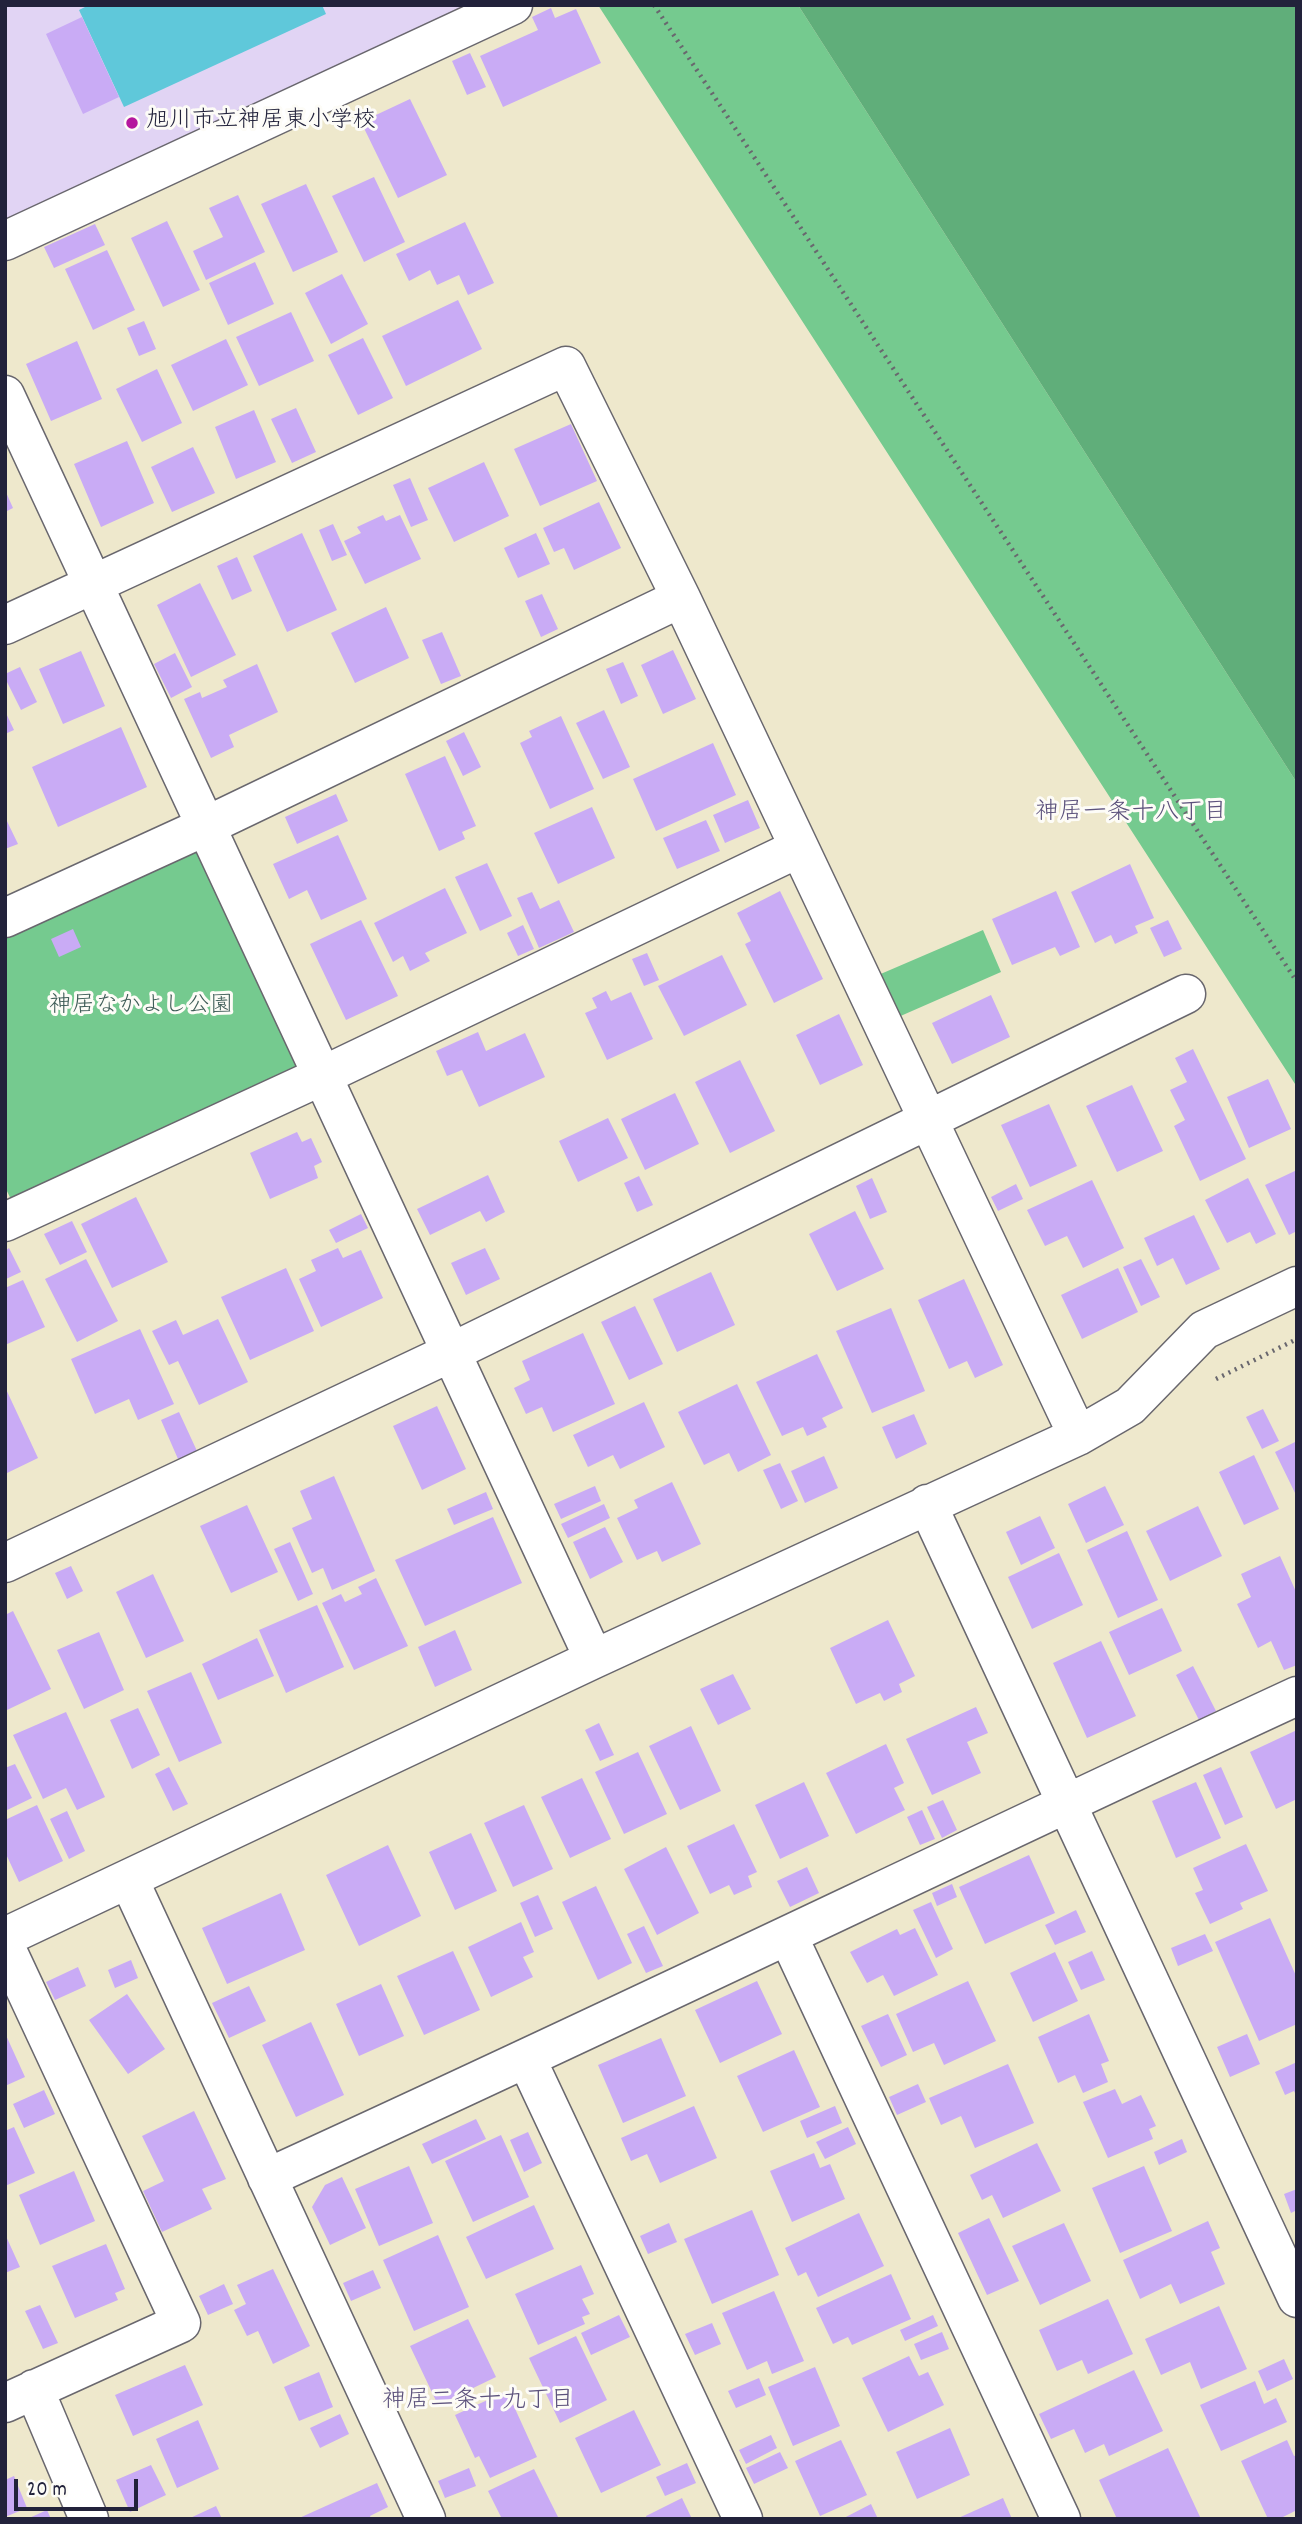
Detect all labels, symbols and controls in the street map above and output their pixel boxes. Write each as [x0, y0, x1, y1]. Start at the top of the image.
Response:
place label: 旭川市立神居東小学校 [146, 109, 376, 137]
marker: 旭川市立神居東小学校 [124, 115, 140, 131]
district label: 神居一条十八丁目 [1035, 801, 1227, 829]
park label: 神居なかよし公園 [49, 994, 233, 1022]
district label: 神居二条十九丁目 [382, 2389, 574, 2417]
scale bar [18, 2464, 142, 2508]
text: 20 m [27, 2476, 67, 2506]

